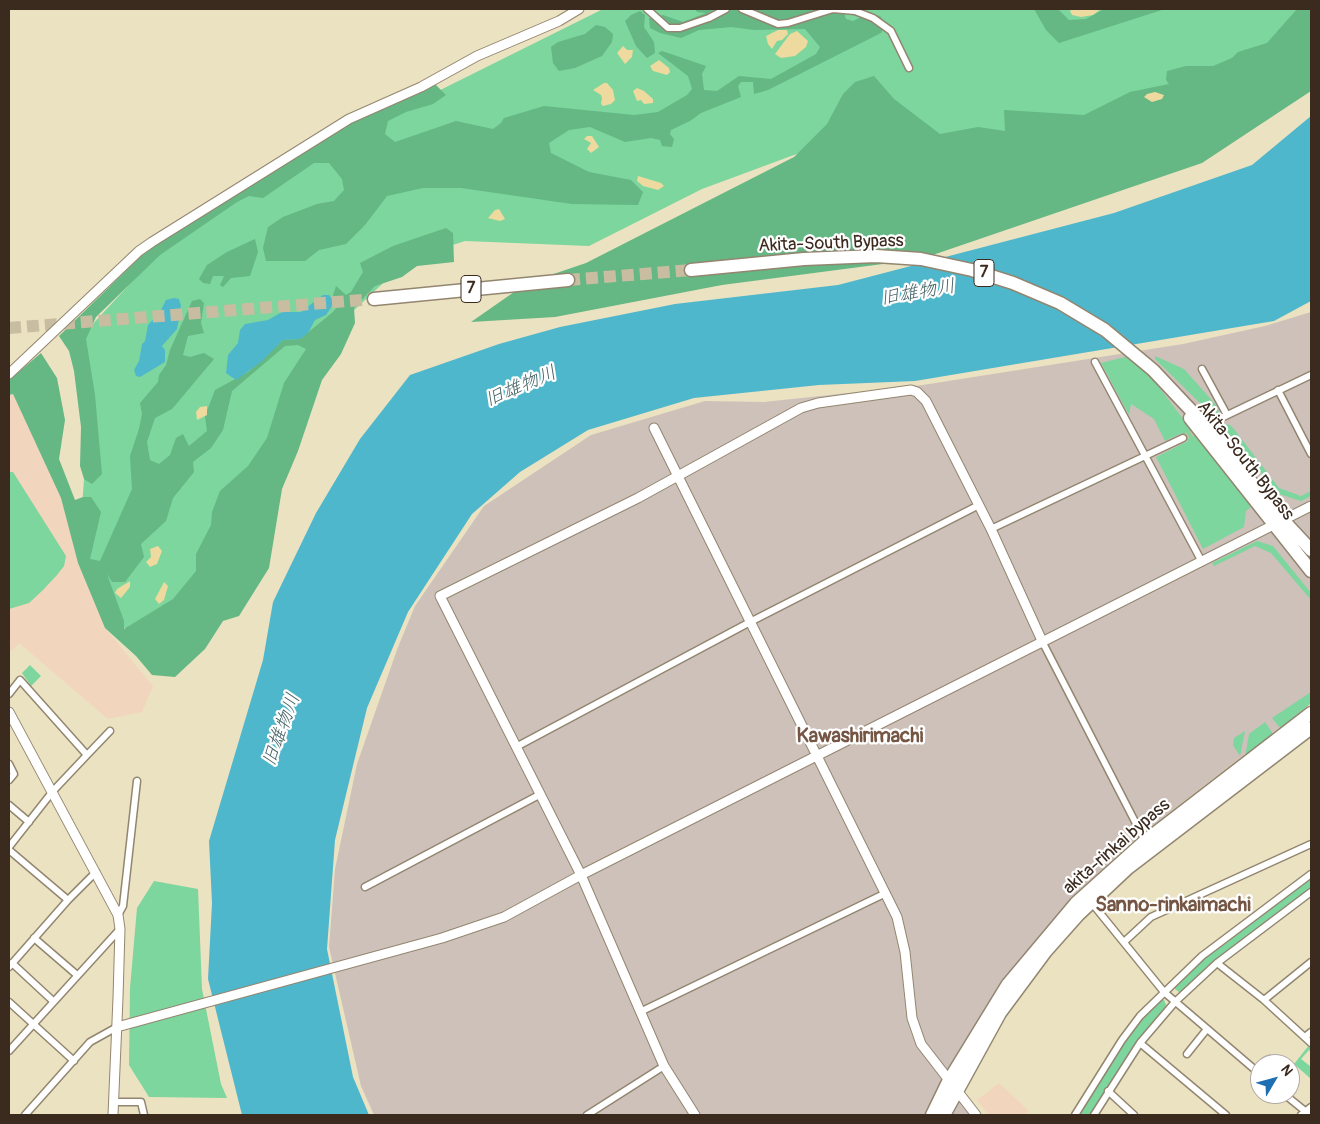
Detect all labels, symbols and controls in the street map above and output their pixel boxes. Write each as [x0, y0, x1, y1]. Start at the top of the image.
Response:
street label: Akita-South Bypass [758, 231, 904, 257]
road number: 7 [974, 260, 994, 286]
water label: 旧雄物川 [879, 275, 957, 311]
road number: 7 [461, 276, 481, 302]
water label: 旧雄物川 [482, 362, 560, 412]
street label: Akita-South Bypass [1192, 397, 1298, 525]
water label: 旧雄物川 [258, 690, 306, 770]
district label: Kawashirimachi [797, 725, 923, 749]
street label: akita-rinkai bypass [1059, 795, 1175, 899]
district label: Sanno-rinkaimachi [1095, 894, 1251, 918]
north arrow [1250, 1054, 1300, 1104]
text: N [1277, 1061, 1296, 1079]

